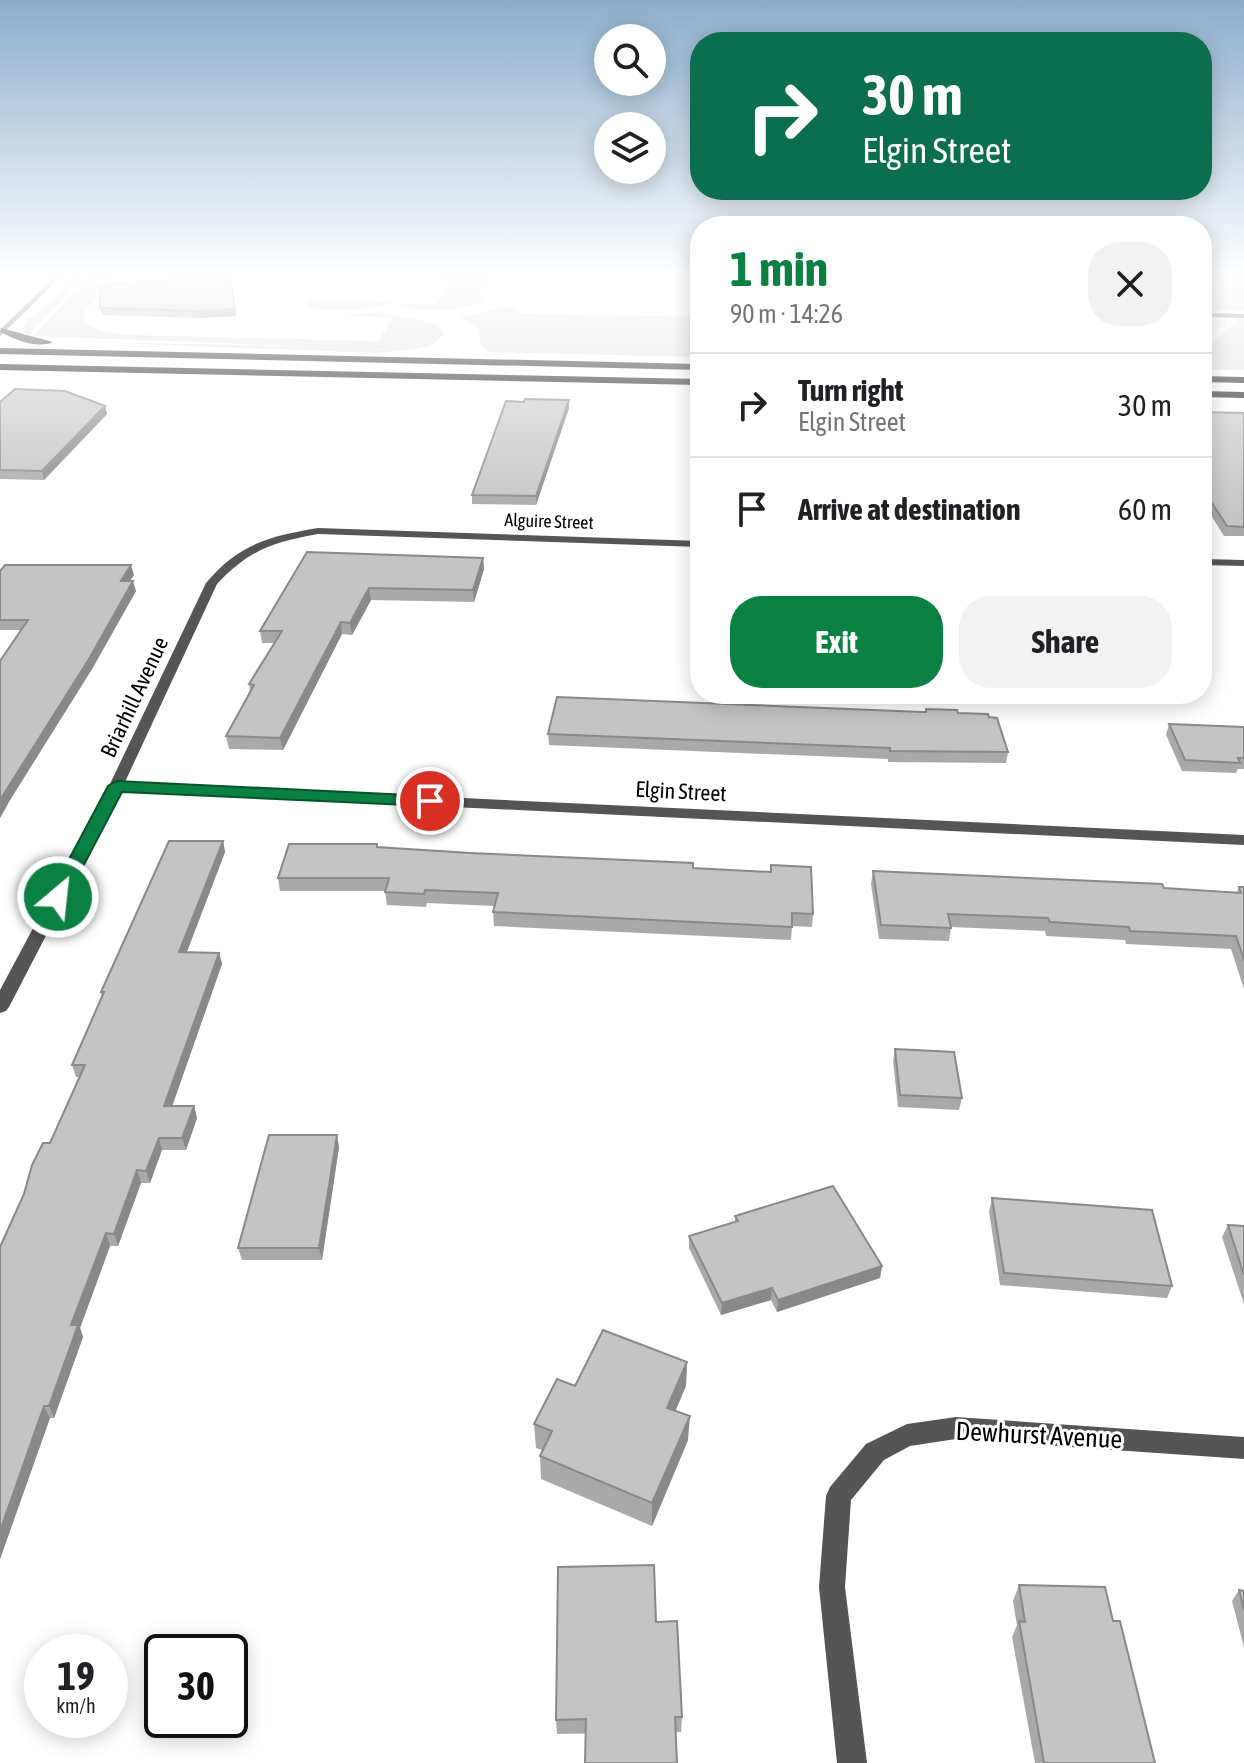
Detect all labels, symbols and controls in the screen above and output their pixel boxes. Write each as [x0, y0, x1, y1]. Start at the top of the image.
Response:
map controls [594, 24, 666, 184]
button: search [594, 24, 666, 96]
text: 30 m [862, 63, 963, 127]
icon: right [730, 64, 834, 168]
button: layers [594, 112, 666, 184]
text: Elgin Street [862, 129, 1011, 171]
text: 1 min [730, 241, 828, 296]
button: close [1088, 242, 1172, 326]
text: 90 m · 14:26 [730, 299, 843, 329]
text: Turn right [798, 373, 904, 407]
icon: right [730, 383, 774, 427]
text: 30 m [1118, 388, 1172, 422]
text: Elgin Street [798, 407, 906, 437]
icon: arrive [730, 487, 774, 531]
text: Arrive at destination [798, 492, 1020, 526]
text: 60 m [1118, 492, 1172, 526]
street label: Alguire Street [504, 509, 594, 533]
button: Exit [730, 596, 943, 688]
button: Share [959, 596, 1172, 688]
street label: Briarhill Avenue [95, 633, 173, 761]
pin [396, 767, 464, 835]
street label: Elgin Street [635, 776, 727, 806]
icon: arrive [408, 779, 452, 823]
position arrow [16, 855, 100, 939]
street label: Dewhurst Avenue [955, 1416, 1123, 1454]
speed limit sign: 30 [144, 1634, 248, 1738]
text: 19 [57, 1653, 95, 1698]
text: km/h [56, 1694, 96, 1717]

